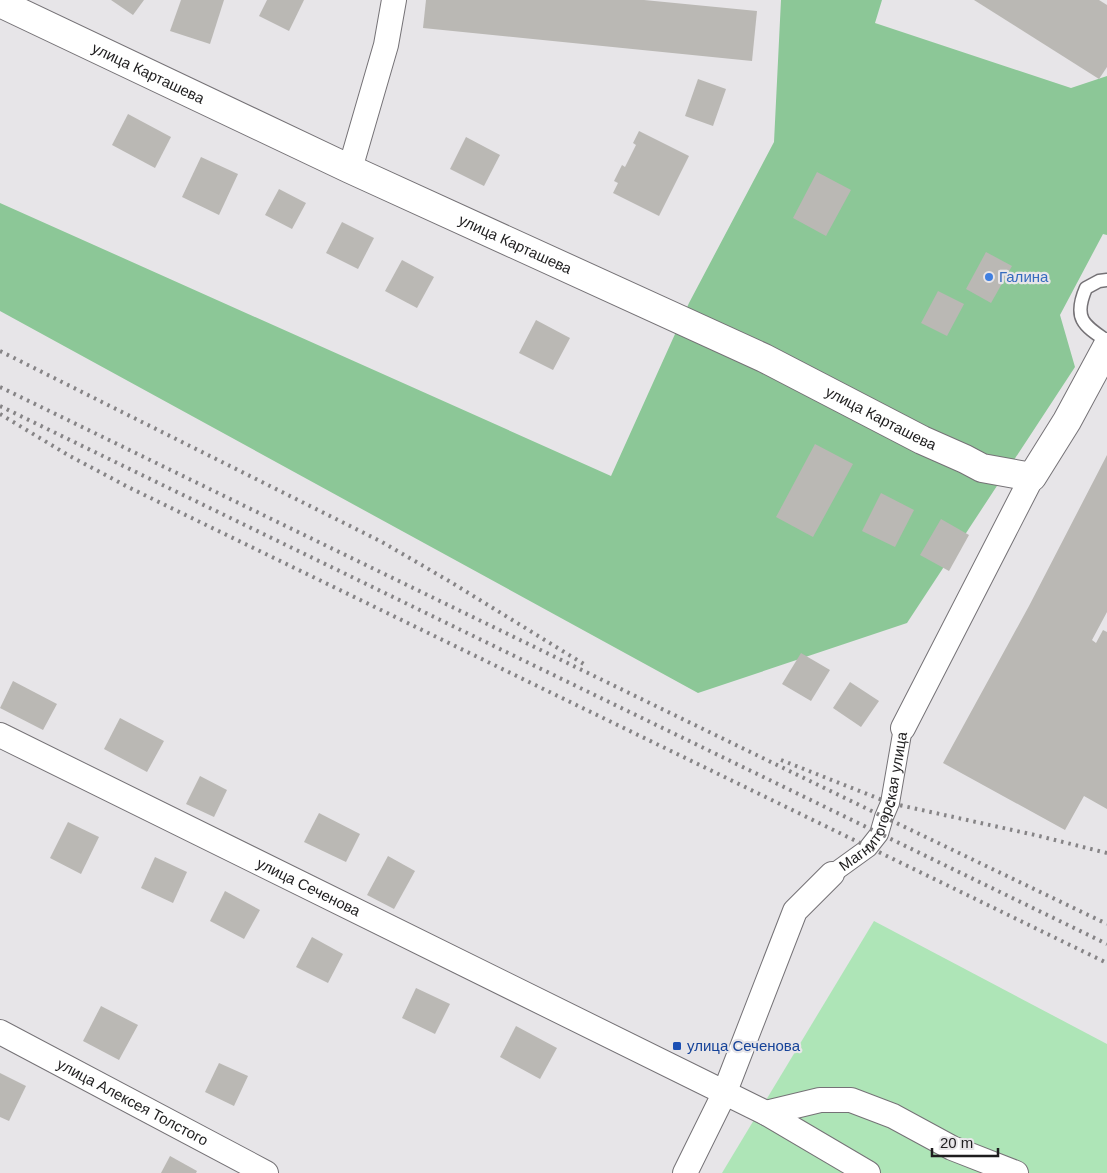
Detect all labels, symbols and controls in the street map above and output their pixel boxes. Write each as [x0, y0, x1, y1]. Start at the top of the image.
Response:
street label: улица Карташева [90, 39, 208, 107]
street label: улица Карташева [456, 211, 575, 277]
place label: Галина [999, 268, 1049, 285]
marker: Галина [983, 271, 995, 283]
street label: улица Карташева [823, 382, 940, 453]
street label: Магнитогорская улица [835, 730, 910, 874]
street label: улица Сеченова [254, 854, 364, 920]
place label: улица Сеченова [687, 1037, 801, 1054]
marker: улица Сеченова [671, 1040, 683, 1052]
street label: улица Алексея Толстого [54, 1055, 211, 1149]
scale bar [932, 1126, 998, 1158]
text: 20 m [940, 1134, 973, 1151]

